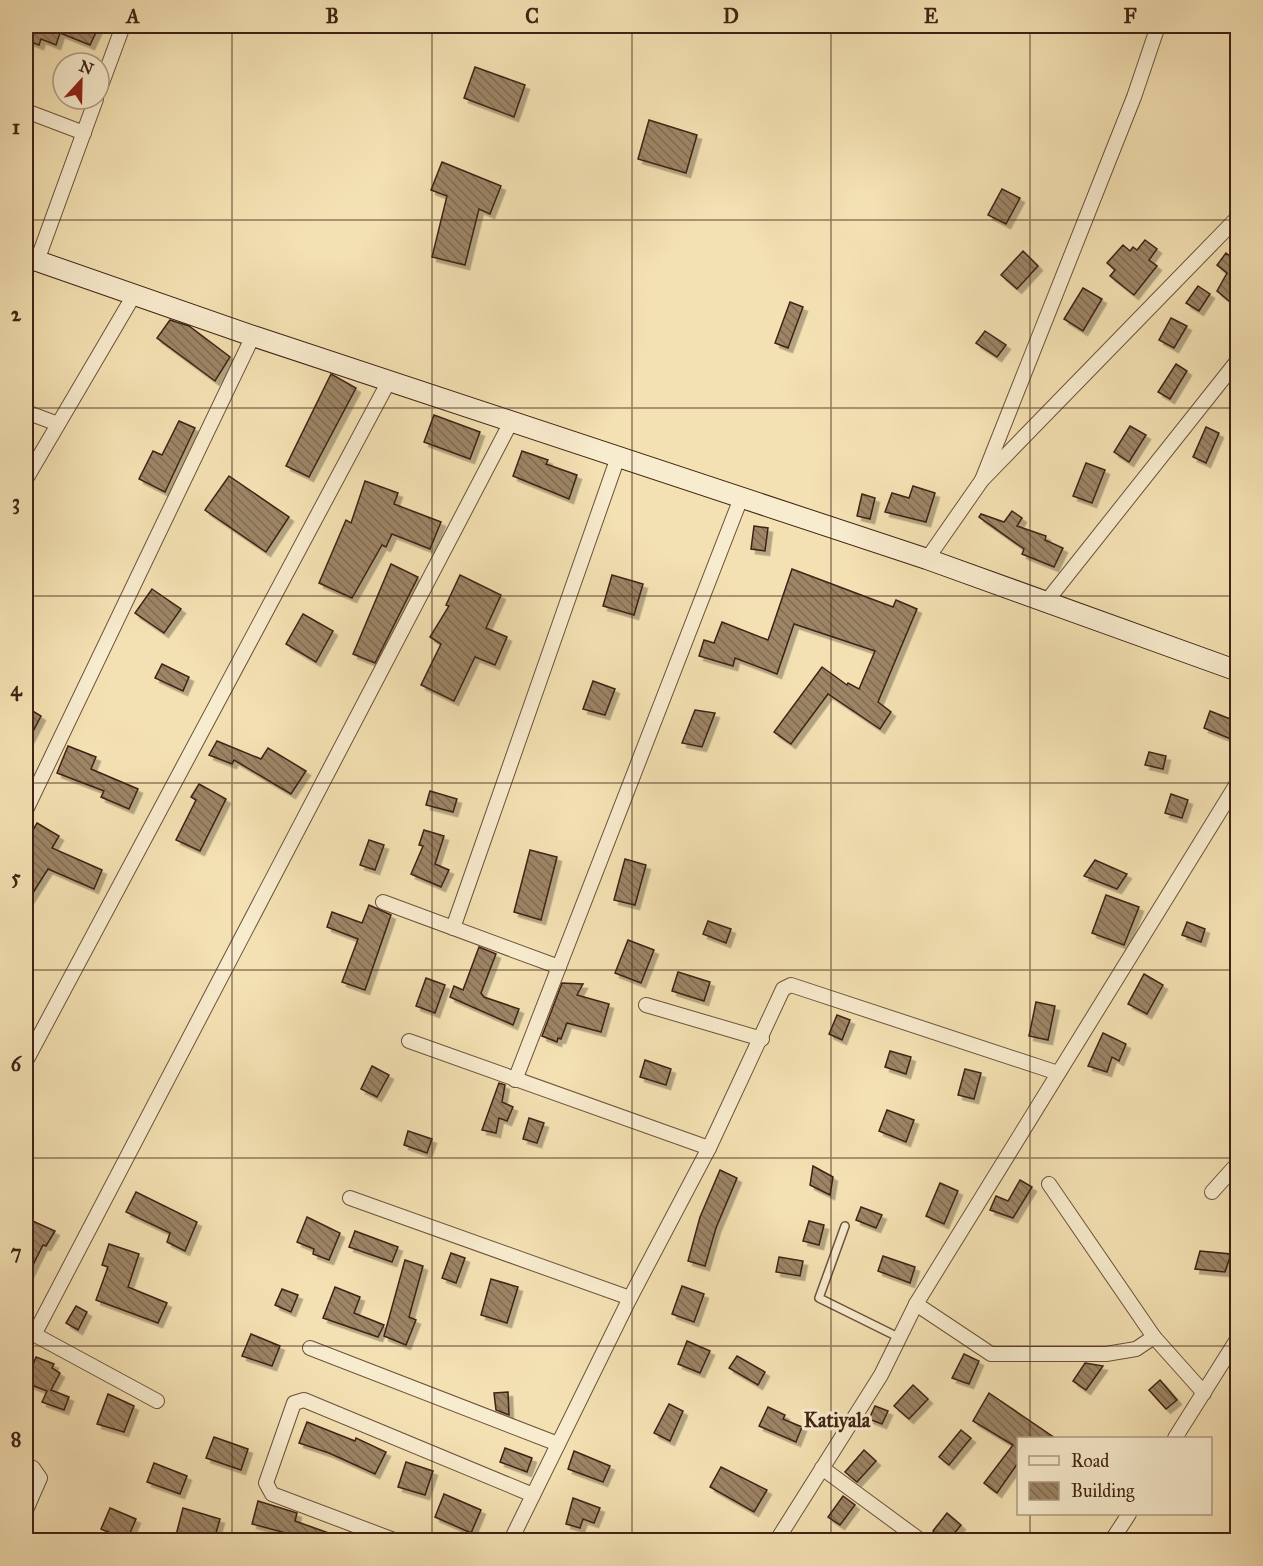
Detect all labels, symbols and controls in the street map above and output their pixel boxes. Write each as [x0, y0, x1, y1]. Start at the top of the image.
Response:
text: A [124, 4, 140, 28]
text: B [325, 4, 339, 28]
text: C [525, 4, 539, 28]
text: D [723, 4, 739, 28]
text: E [924, 4, 939, 28]
text: F [1123, 4, 1137, 28]
north arrow [51, 51, 111, 111]
text: N [77, 56, 97, 79]
text: 1 [12, 115, 20, 139]
text: 2 [11, 302, 22, 326]
text: 3 [12, 490, 20, 515]
text: 4 [10, 677, 22, 702]
text: 5 [11, 865, 21, 889]
text: 6 [11, 1052, 23, 1076]
text: 7 [11, 1240, 22, 1264]
district label: Katiyala [804, 1408, 871, 1433]
text: 8 [11, 1427, 21, 1451]
legend [1017, 1437, 1212, 1515]
text: Road [1071, 1450, 1109, 1472]
text: Building [1071, 1480, 1135, 1503]

